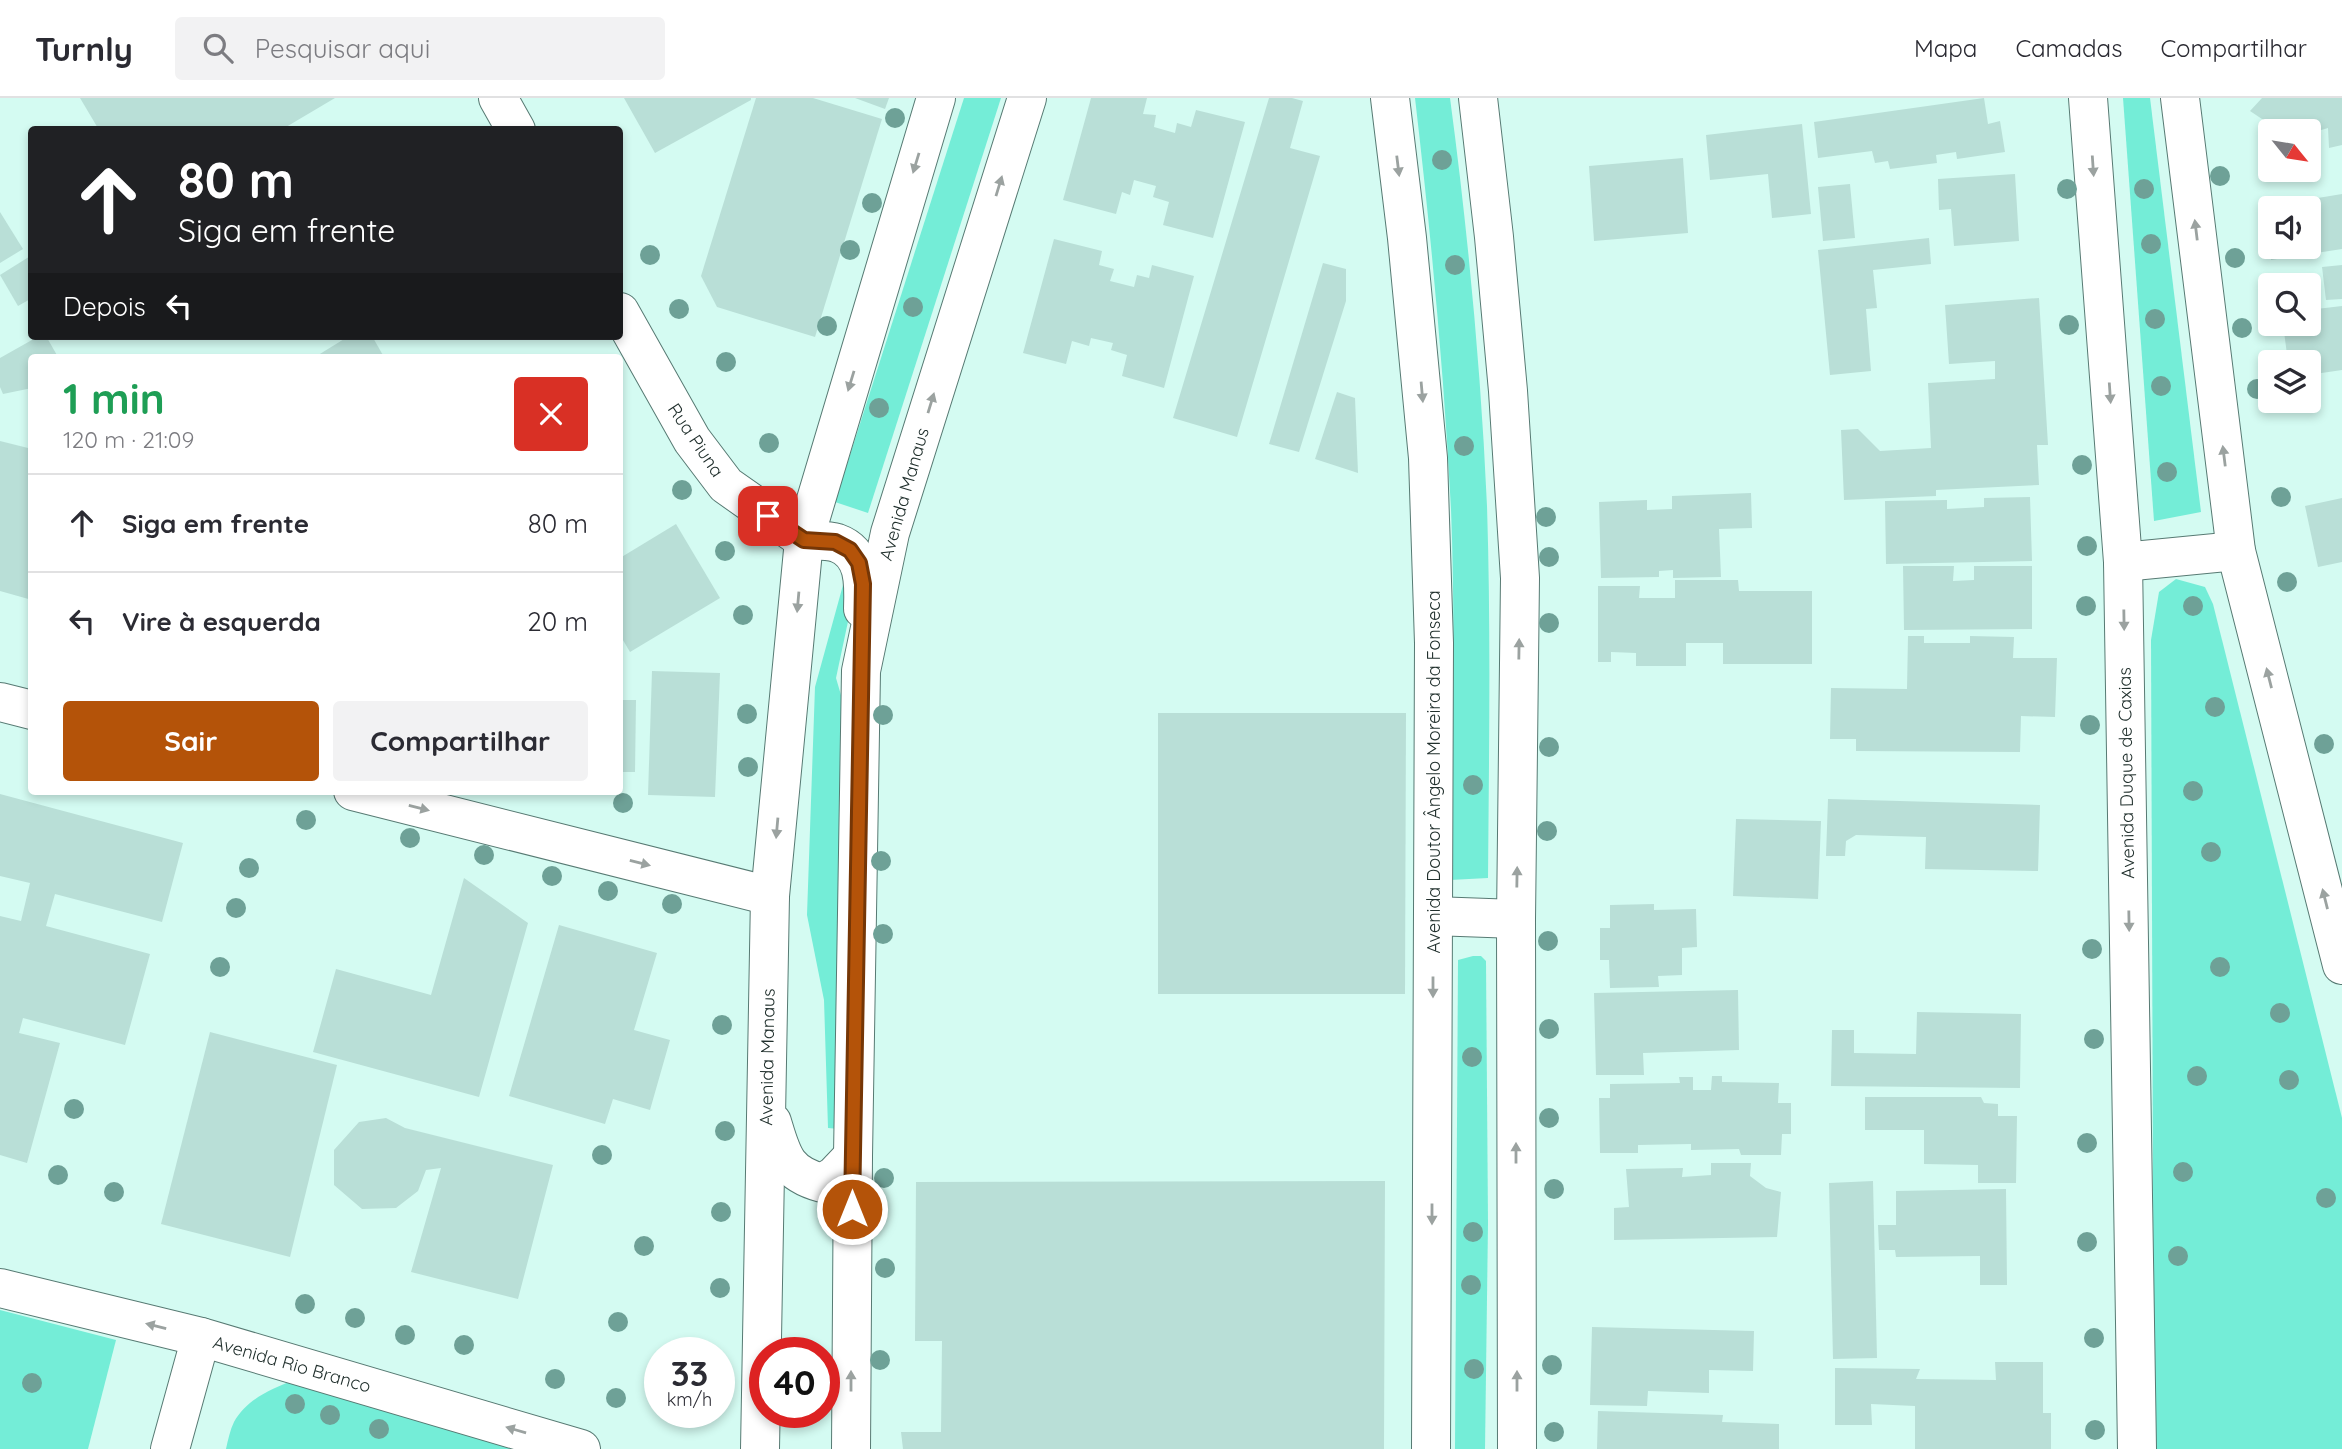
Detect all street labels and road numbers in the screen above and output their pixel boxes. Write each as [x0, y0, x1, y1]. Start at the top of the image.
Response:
street label: Rua Piuna [663, 399, 729, 481]
street label: Avenida Manaus [874, 425, 934, 563]
street label: Avenida Doutor Ângelo Moreira da Fonseca [1422, 590, 1445, 954]
street label: Avenida Duque de Caxias [2113, 667, 2139, 879]
street label: Avenida Manaus [754, 988, 780, 1126]
street label: Avenida Rio Branco [210, 1330, 374, 1398]

